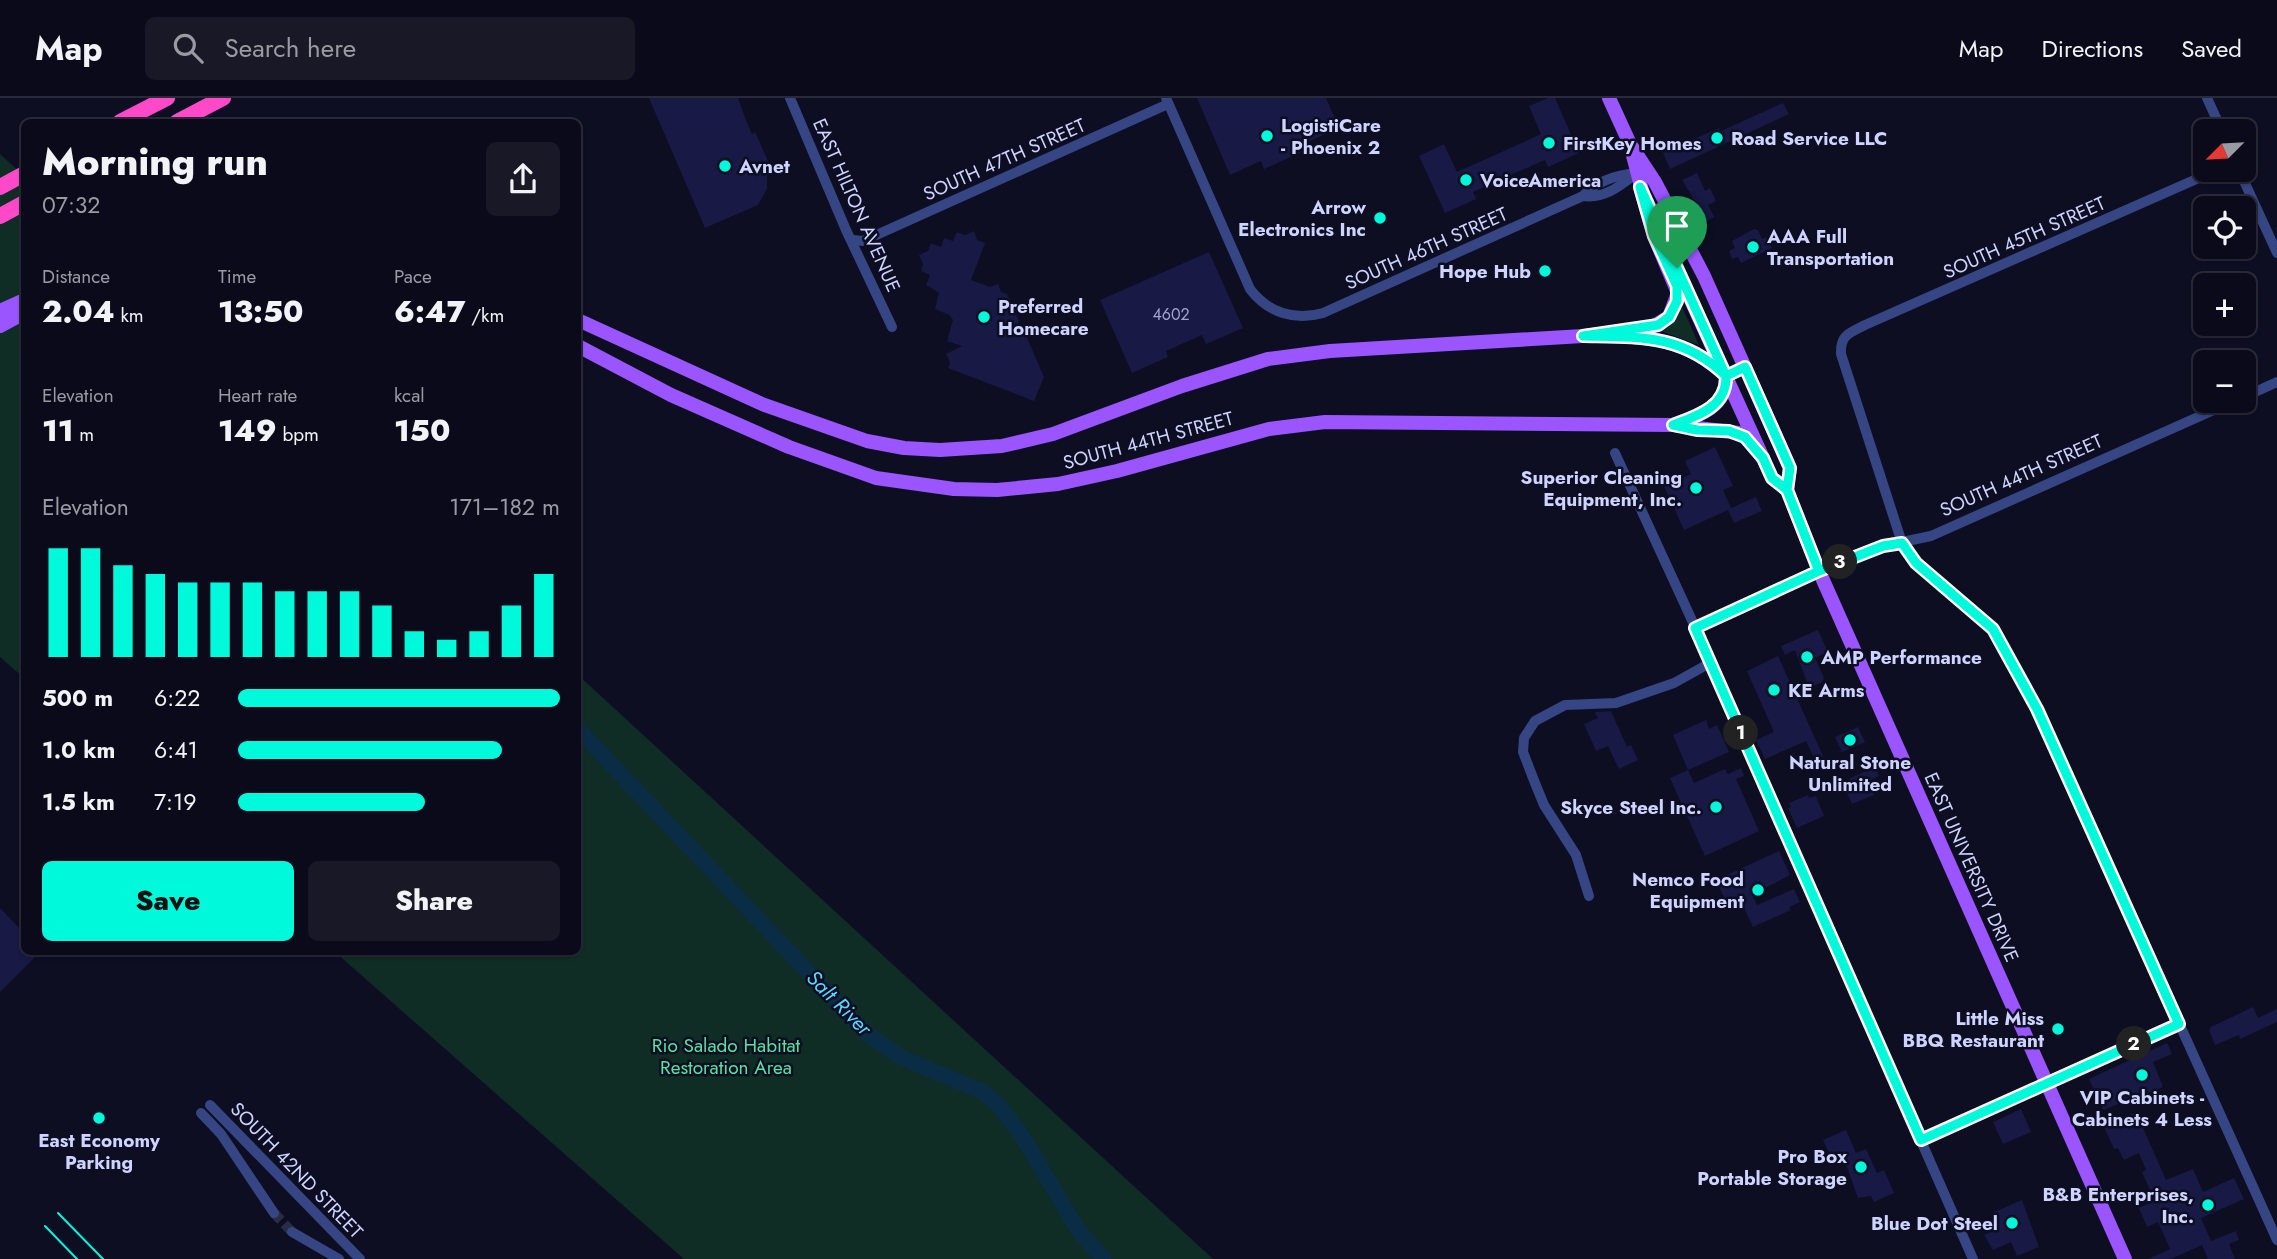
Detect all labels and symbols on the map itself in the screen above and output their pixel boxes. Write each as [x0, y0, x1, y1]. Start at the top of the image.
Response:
street label: SOUTH 47TH STREET [919, 111, 1090, 207]
place label: LogistiCare - Phoenix 2 [1281, 112, 1381, 161]
street label: EAST HILTON AVENUE [806, 114, 907, 296]
north arrow [2193, 119, 2256, 182]
place label: Road Service LLC [1731, 125, 1887, 152]
marker: LogistiCare - Phoenix 2 [1259, 128, 1275, 144]
place label: FirstKey Homes [1563, 130, 1702, 157]
marker: Road Service LLC [1709, 130, 1725, 146]
marker: FirstKey Homes [1541, 135, 1557, 151]
place label: Avnet [738, 153, 790, 180]
marker: Avnet [717, 158, 733, 174]
place label: VoiceAmerica [1479, 167, 1601, 194]
marker: VoiceAmerica [1458, 172, 1474, 188]
street label: SOUTH 45TH STREET [1939, 189, 2110, 285]
place label: Arrow Electronics Inc [1238, 194, 1367, 243]
pin [1647, 196, 1707, 268]
street label: SOUTH 46TH STREET [1341, 200, 1512, 296]
marker: Arrow Electronics Inc [1372, 210, 1388, 226]
place label: AAA Full Transportation [1766, 223, 1894, 272]
marker: AAA Full Transportation [1745, 239, 1761, 255]
place label: Hope Hub [1439, 258, 1531, 285]
marker: Hope Hub [1537, 263, 1553, 279]
place label: Preferred Homecare [998, 293, 1089, 342]
house number: 4602 [1152, 303, 1190, 326]
marker: Preferred Homecare [976, 309, 992, 325]
street label: SOUTH 44TH STREET [1060, 405, 1236, 476]
street label: SOUTH 44TH STREET [1936, 427, 2107, 523]
place label: Superior Cleaning Equipment, Inc. [1521, 464, 1682, 513]
marker: Superior Cleaning Equipment, Inc. [1688, 480, 1704, 496]
pin: 3 [1822, 545, 1857, 580]
place label: AMP Performance [1820, 644, 1982, 671]
marker: AMP Performance [1799, 649, 1815, 665]
place label: KE Arms [1788, 677, 1865, 704]
marker: KE Arms [1766, 682, 1782, 698]
pin: 1 [1724, 716, 1758, 750]
marker: Natural Stone Unlimited [1842, 732, 1858, 748]
place label: Natural Stone Unlimited [1789, 749, 1911, 798]
street label: EAST UNIVERSITY DRIVE [1918, 768, 2026, 966]
place label: Skyce Steel Inc. [1560, 794, 1702, 821]
marker: Skyce Steel Inc. [1708, 799, 1724, 815]
place label: Nemco Food Equipment [1632, 866, 1744, 915]
marker: Nemco Food Equipment [1750, 882, 1766, 898]
water label: Salt River [800, 964, 879, 1043]
place label: Little Miss BBQ Restaurant [1903, 1005, 2044, 1054]
marker: Little Miss BBQ Restaurant [2050, 1021, 2066, 1037]
pin: 2 [2116, 1026, 2152, 1062]
park label: Rio Salado Habitat Restoration Area [652, 1032, 801, 1081]
marker: VIP Cabinets - Cabinets 4 Less [2134, 1067, 2150, 1083]
place label: VIP Cabinets - Cabinets 4 Less [2072, 1084, 2212, 1133]
street label: SOUTH 42ND STREET [224, 1096, 369, 1245]
marker: East Economy Parking [91, 1110, 107, 1126]
place label: East Economy Parking [38, 1127, 161, 1176]
place label: Pro Box Portable Storage [1697, 1143, 1848, 1192]
marker: Pro Box Portable Storage [1853, 1159, 1869, 1175]
place label: B&B Enterprises, Inc. [2043, 1181, 2194, 1230]
marker: B&B Enterprises, Inc. [2200, 1197, 2216, 1213]
place label: Blue Dot Steel [1871, 1210, 1998, 1237]
marker: Blue Dot Steel [2004, 1215, 2020, 1231]

